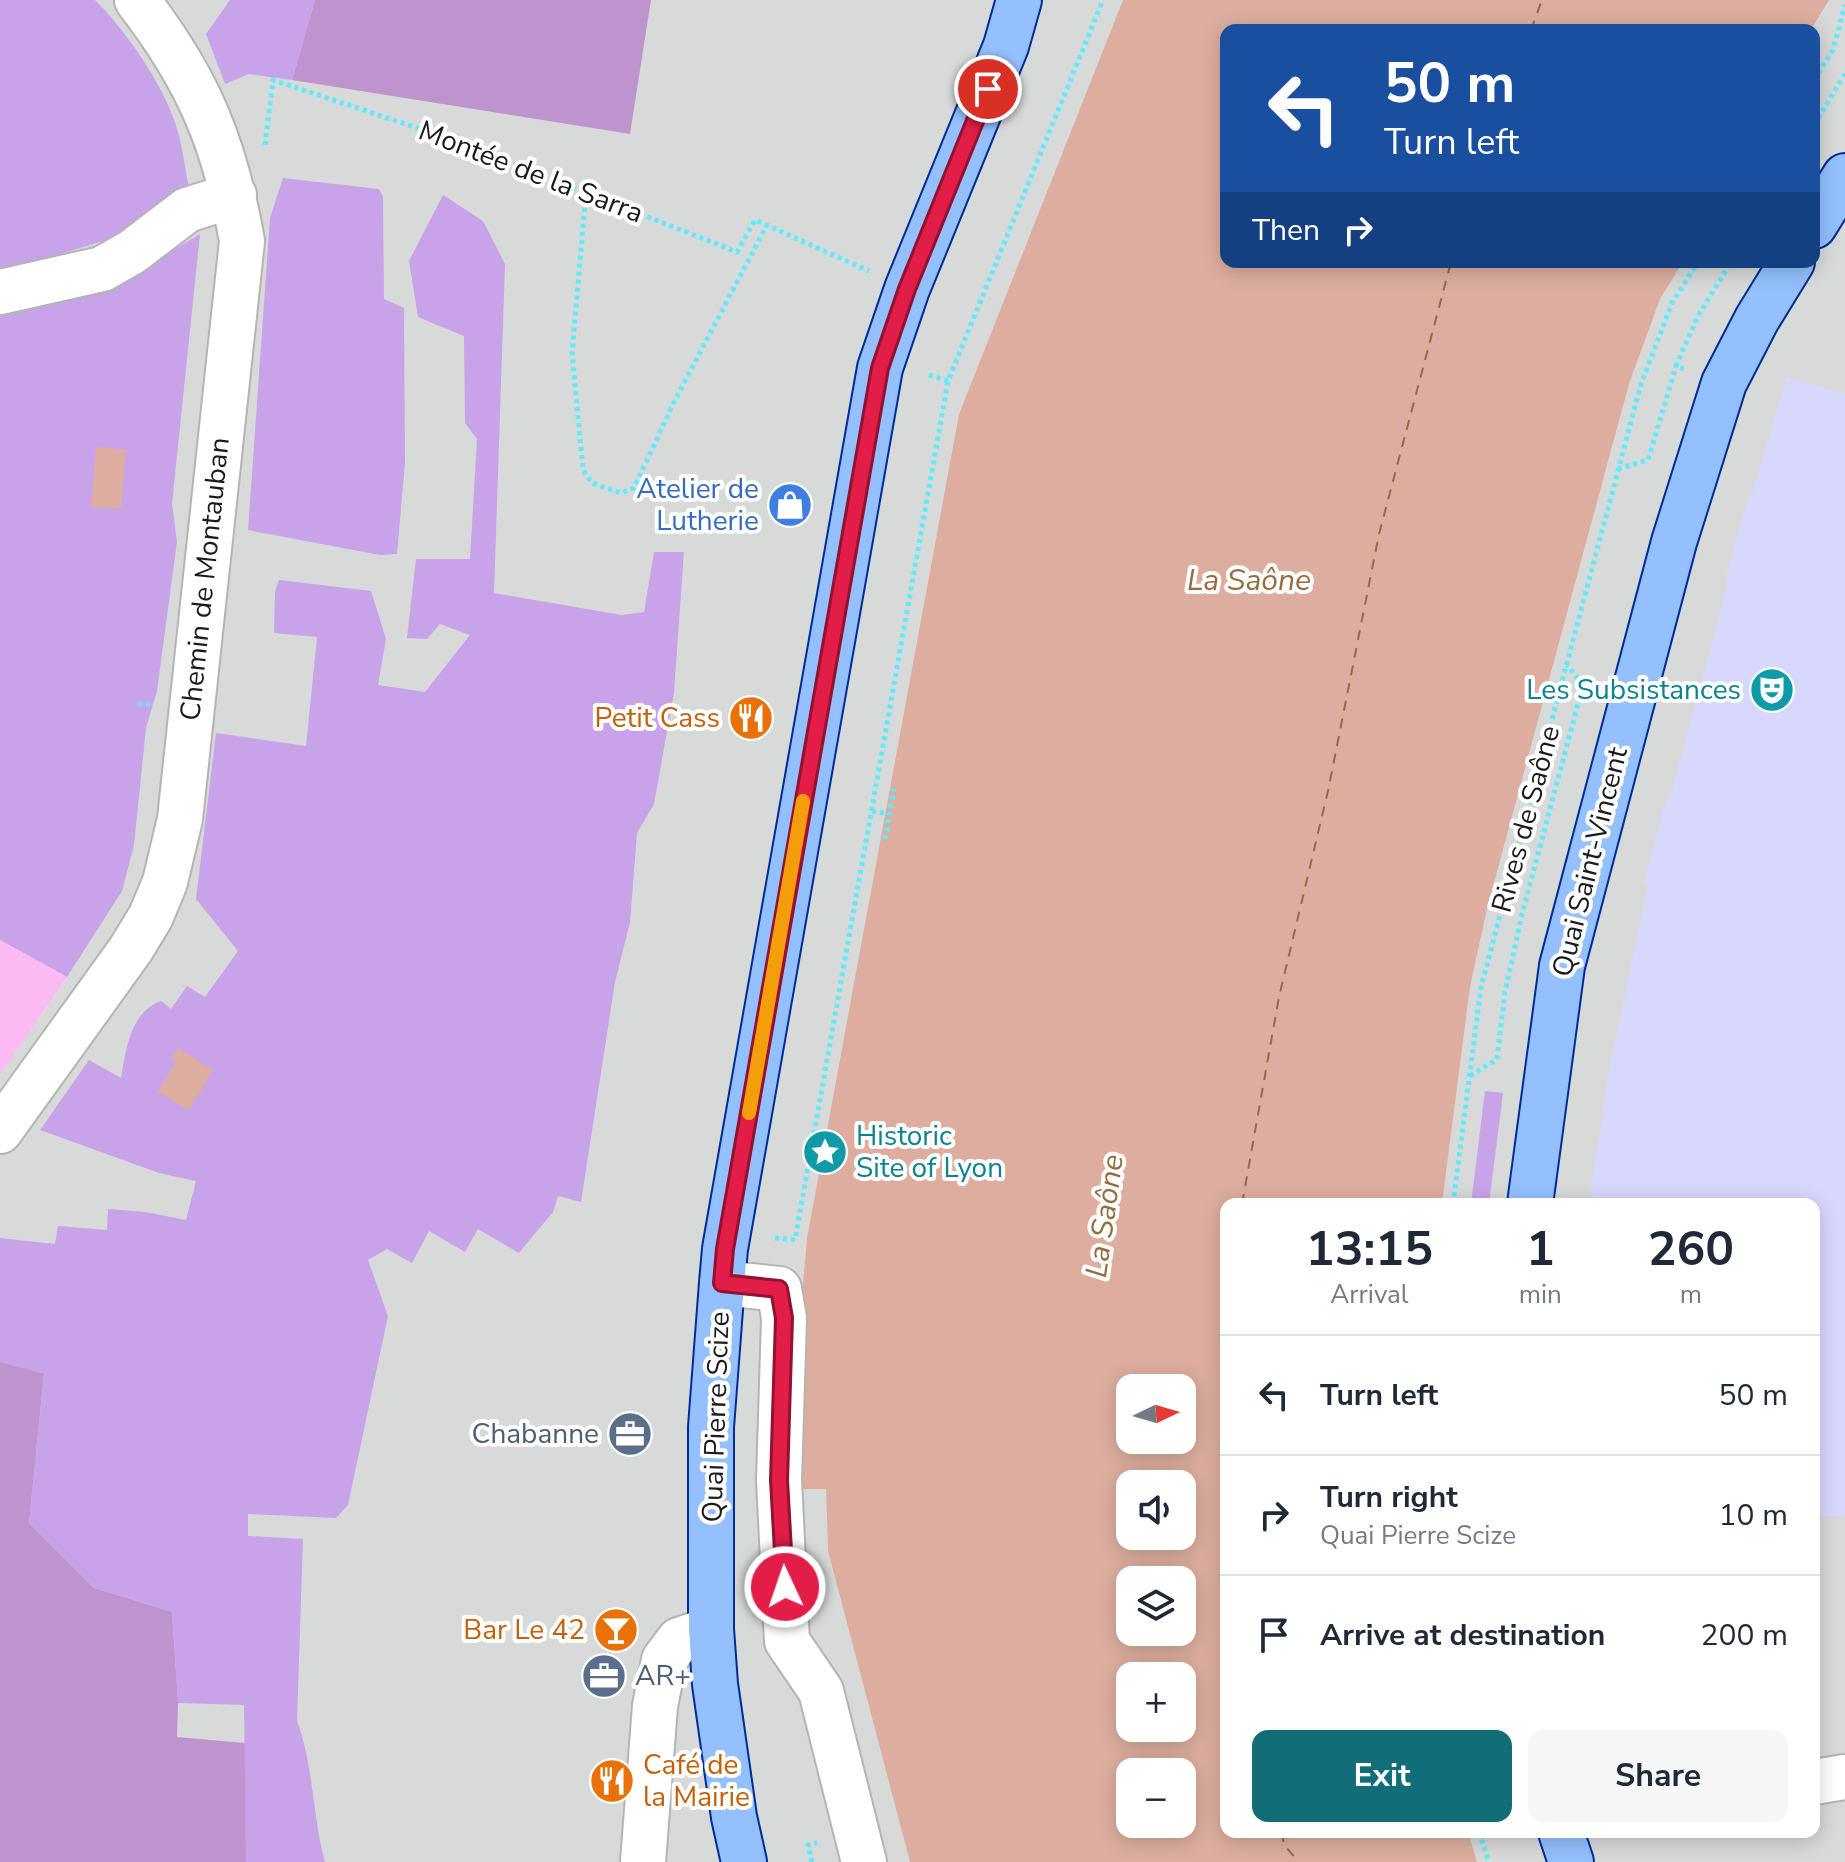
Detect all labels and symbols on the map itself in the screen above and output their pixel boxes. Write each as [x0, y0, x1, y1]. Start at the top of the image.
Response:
pin [954, 55, 1022, 123]
street label: Montée de la Sarra [413, 112, 649, 232]
street label: Chemin de Montauban [171, 436, 239, 722]
place label: Atelier de Lutherie [636, 470, 759, 540]
shop icon: Atelier de Lutherie [766, 481, 814, 529]
water label: La Saône [1187, 560, 1311, 601]
theatre icon: Les Subsistances [1748, 666, 1796, 714]
place label: Les Subsistances [1526, 671, 1741, 709]
restaurant icon: Petit Cass [727, 694, 775, 742]
place label: Petit Cass [595, 699, 720, 737]
street label: Rives de Saône [1483, 721, 1569, 917]
street label: Quai Saint-Vincent [1543, 743, 1637, 981]
place label: Historic Site of Lyon [856, 1117, 1003, 1187]
place icon: Historic Site of Lyon [801, 1128, 849, 1176]
water label: La Saône [1076, 1152, 1134, 1280]
street label: Quai Pierre Scize [693, 1311, 739, 1523]
north arrow [1116, 1374, 1196, 1454]
office icon: Chabanne [606, 1410, 654, 1458]
place label: Chabanne [472, 1415, 599, 1453]
position arrow [743, 1545, 827, 1629]
bar icon: Bar Le 42 [592, 1606, 640, 1654]
place label: Bar Le 42 [463, 1611, 585, 1649]
office icon: AR+ [580, 1652, 628, 1700]
place label: AR+ [635, 1657, 691, 1695]
place label: Café de la Mairie [643, 1746, 750, 1816]
restaurant icon: Café de la Mairie [588, 1757, 636, 1805]

